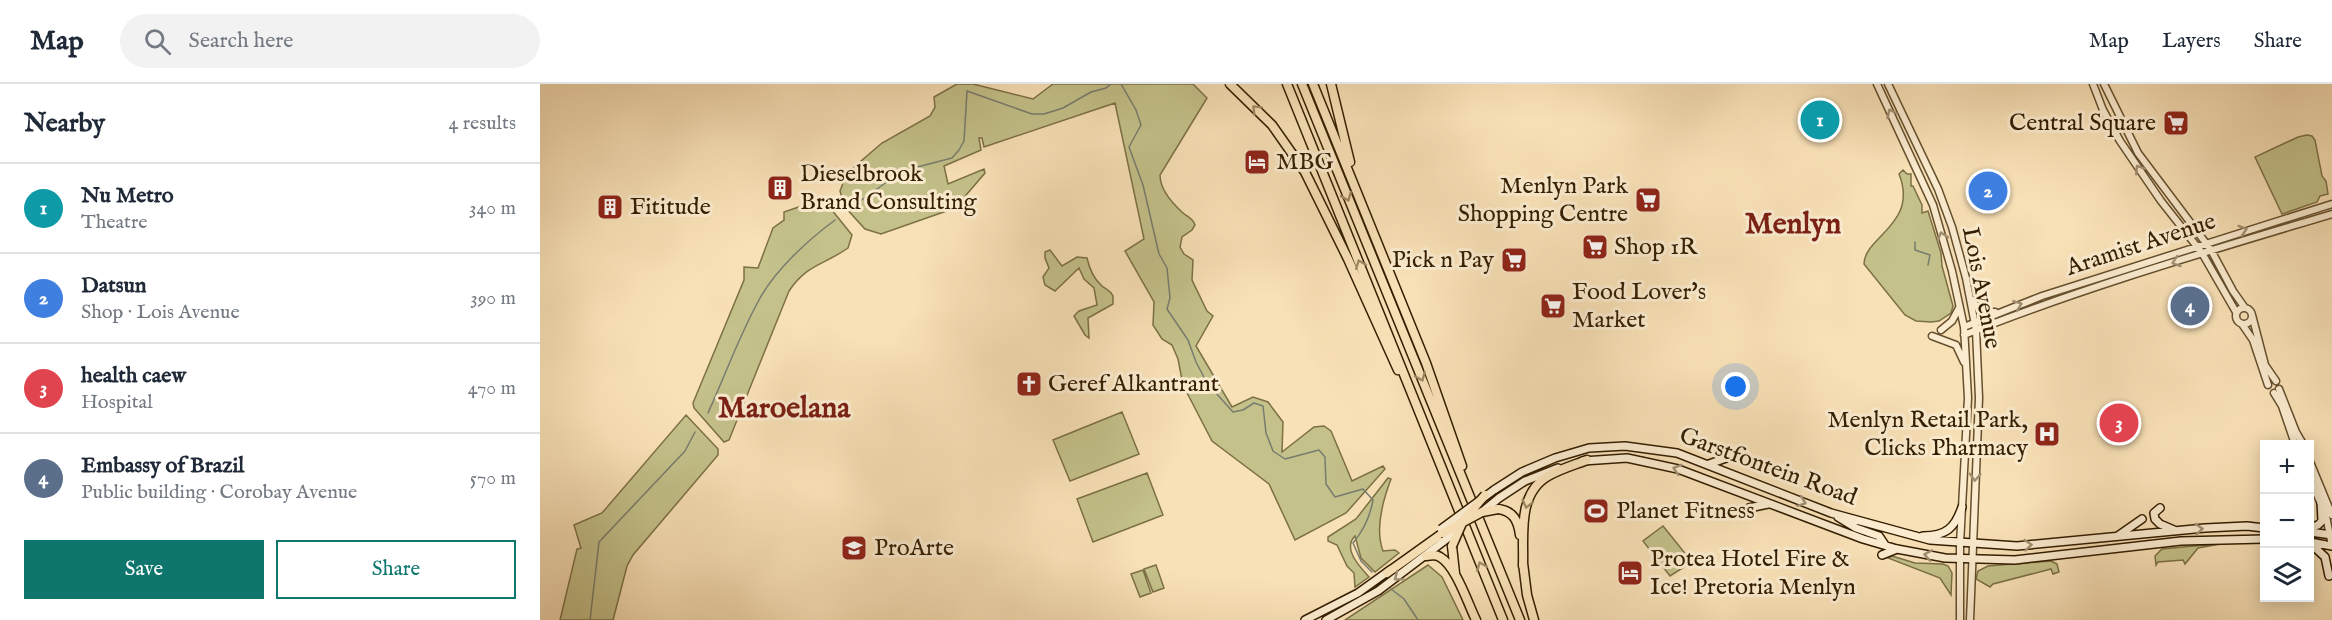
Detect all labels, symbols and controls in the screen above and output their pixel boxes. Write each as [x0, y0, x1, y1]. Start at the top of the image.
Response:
search box [120, 14, 540, 68]
text: Map [30, 24, 84, 59]
icon: search [141, 25, 174, 58]
text: Search here [189, 27, 293, 55]
text: Map [2089, 28, 2129, 55]
text: Layers [2162, 28, 2221, 55]
text: Share [2254, 28, 2302, 55]
pin: 1 [1800, 98, 1840, 142]
one-way arrow [1252, 105, 1262, 116]
text: Nearby [24, 107, 105, 140]
place label: Central Square [2009, 108, 2156, 139]
supermarket icon: Central Square [2161, 108, 2191, 138]
one-way arrow [1887, 109, 1899, 120]
text: 4 results [449, 111, 516, 136]
hotel icon: MBG [1242, 147, 1272, 177]
place label: MBG [1276, 147, 1334, 178]
place label: Dieselbrook Brand Consulting [800, 159, 978, 218]
one-way arrow [2134, 165, 2146, 175]
pin: 2 [1968, 168, 2008, 214]
place label: Menlyn Park Shopping Centre [1458, 171, 1628, 230]
building icon: Dieselbrook Brand Consulting [765, 173, 795, 203]
text: Nu Metro [81, 182, 174, 210]
supermarket icon: Menlyn Park Shopping Centre [1633, 185, 1663, 215]
one-way arrow [1340, 190, 1352, 201]
building icon: Fititude [595, 192, 625, 222]
place label: Fititude [630, 192, 711, 223]
text: 1 [40, 196, 47, 221]
text: 340 m [469, 196, 516, 221]
district label: Menlyn [1745, 206, 1841, 244]
street label: Aramist Avenue [2061, 206, 2220, 284]
text: Theatre [81, 210, 147, 235]
street label: Lois Avenue [1954, 224, 2008, 352]
one-way arrow [2237, 225, 2248, 238]
one-way arrow [1937, 231, 1950, 241]
supermarket icon: Shop 1R [1580, 232, 1610, 262]
place label: Shop 1R [1614, 232, 1698, 263]
place label: Pick n Pay [1392, 245, 1494, 276]
supermarket icon: Pick n Pay [1499, 245, 1529, 275]
one-way arrow [2171, 254, 2182, 267]
one-way arrow [1355, 259, 1367, 270]
text: Datsun [81, 272, 147, 300]
place label: Food Lover's Market [1572, 277, 1706, 336]
pin: 4 [2170, 284, 2210, 328]
text: 2 [39, 286, 48, 311]
text: 390 m [470, 286, 516, 311]
supermarket icon: Food Lover's Market [1538, 291, 1568, 321]
one-way arrow [2012, 299, 2022, 312]
text: Shop · Lois Avenue [81, 300, 240, 325]
text: health caew [81, 362, 186, 390]
church icon: Geref Alkantrant [1014, 369, 1044, 399]
place label: Geref Alkantrant [1048, 369, 1219, 400]
one-way arrow [1414, 371, 1426, 382]
your location [1721, 372, 1750, 401]
text: 3 [40, 376, 47, 401]
text: 470 m [468, 376, 516, 401]
text: Hospital [81, 390, 153, 415]
district label: Maroelana [718, 390, 851, 428]
pin: 3 [2100, 400, 2138, 446]
place label: Menlyn Retail Park, Clicks Pharmacy [1827, 405, 2028, 464]
hospital icon: Menlyn Retail Park, Clicks Pharmacy [2032, 419, 2062, 449]
street label: Garstfontein Road [1675, 420, 1861, 514]
map controls [2260, 440, 2314, 602]
button: + [2260, 440, 2314, 494]
text: Embassy of Brazil [81, 452, 244, 480]
one-way arrow [1672, 464, 1683, 476]
text: 4 [39, 466, 48, 491]
text: 570 m [470, 466, 516, 491]
one-way arrow [1968, 473, 1981, 482]
text: Public building · Corobay Avenue [81, 480, 357, 505]
button: − [2260, 494, 2314, 548]
one-way arrow [1797, 495, 1807, 508]
sports icon: Planet Fitness [1581, 496, 1611, 526]
place label: Planet Fitness [1616, 496, 1755, 527]
one-way arrow [1521, 499, 1534, 509]
one-way arrow [2194, 523, 2203, 536]
school or university icon: ProArte [839, 533, 869, 563]
place label: ProArte [874, 533, 954, 564]
one-way arrow [2024, 539, 2033, 552]
button: Save [24, 540, 264, 599]
button: Share [276, 540, 516, 599]
place label: Protea Hotel Fire & Ice! Pretoria Menlyn [1650, 544, 1856, 603]
button: layers [2260, 548, 2314, 602]
one-way arrow [1924, 549, 1934, 562]
hotel icon: Protea Hotel Fire & Ice! Pretoria Menlyn [1615, 558, 1645, 588]
one-way arrow [1476, 561, 1488, 572]
one-way arrow [1394, 569, 1405, 580]

